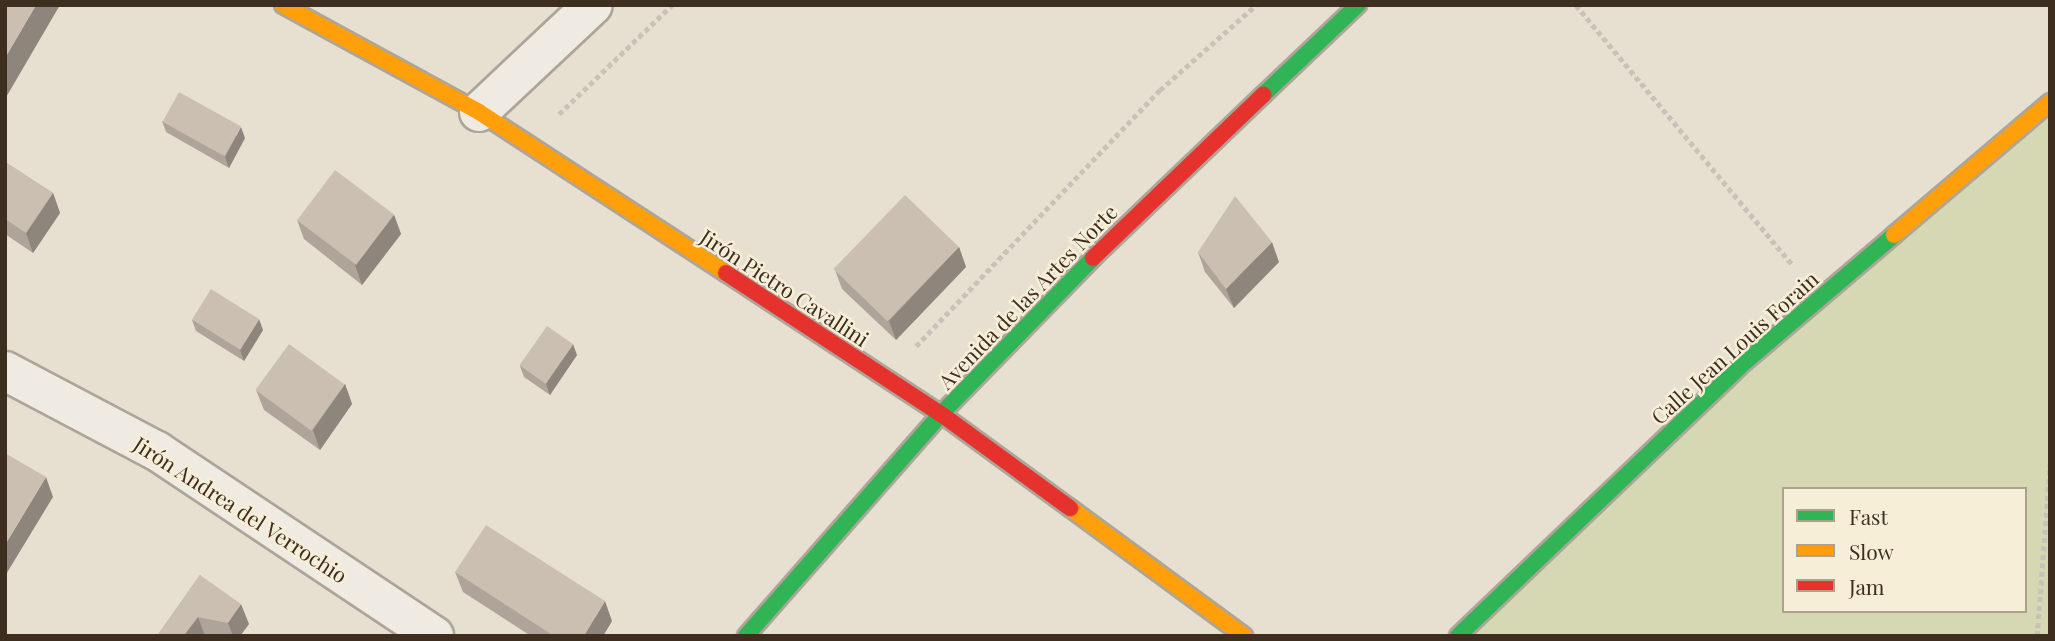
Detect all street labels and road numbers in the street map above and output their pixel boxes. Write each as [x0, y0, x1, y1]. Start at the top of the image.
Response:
street label: Avenida de las Artes Norte [932, 198, 1122, 394]
street label: Jirón Pietro Cavallini [696, 223, 874, 351]
street label: Calle Jean Louis Forain [1645, 265, 1823, 429]
street label: Jirón Andrea del Verrochio [129, 430, 353, 588]

